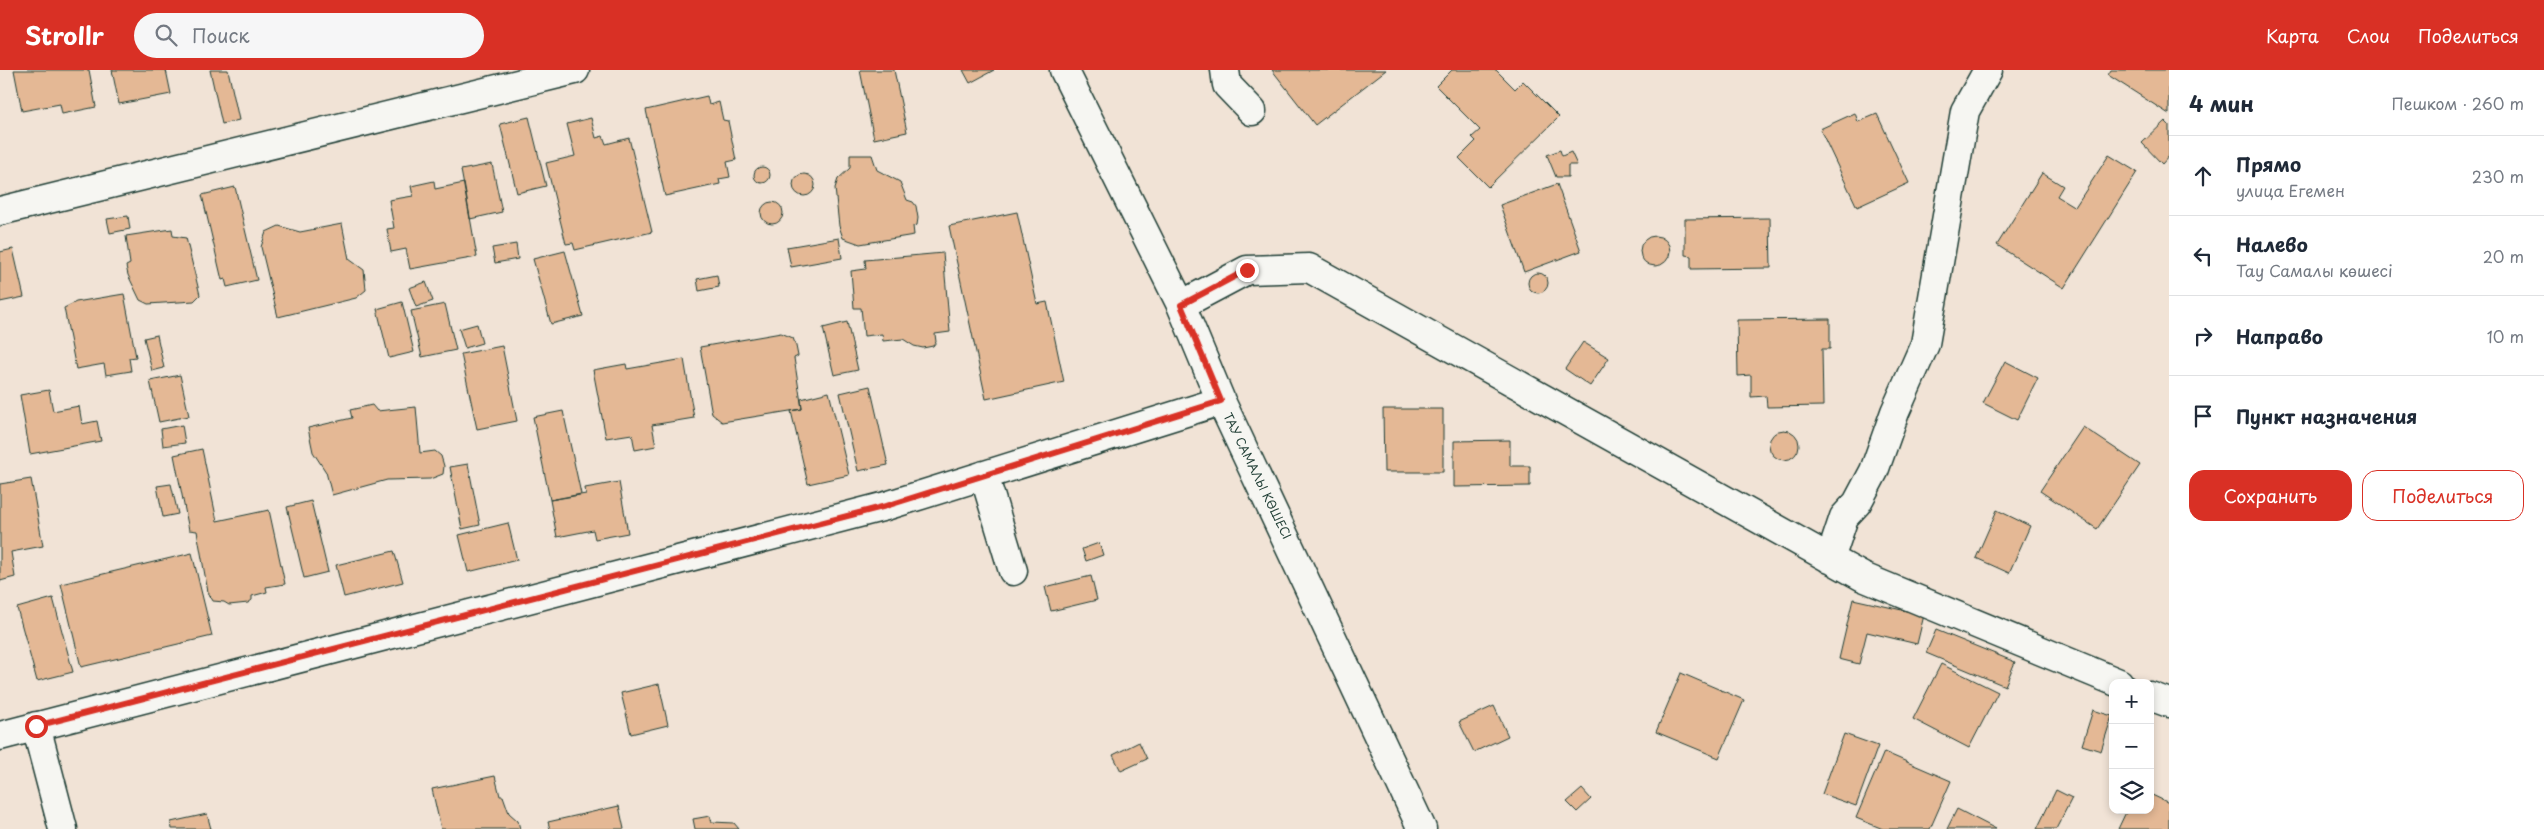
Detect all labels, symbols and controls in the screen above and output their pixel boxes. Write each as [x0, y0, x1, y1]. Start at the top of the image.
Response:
search box [134, 13, 484, 58]
text: Strollr [25, 17, 104, 53]
icon: search [152, 21, 180, 49]
text: Поиск [192, 21, 250, 49]
text: Карта [2266, 22, 2319, 49]
text: Слои [2347, 22, 2390, 49]
text: Поделиться [2418, 22, 2519, 49]
text: 4 мин [2189, 87, 2254, 119]
text: Пешком · 260 m [2391, 91, 2524, 115]
text: Прямо [2236, 150, 2301, 178]
icon: ahead [2189, 162, 2217, 190]
text: 230 m [2472, 164, 2524, 188]
text: улица Егемен [2236, 178, 2345, 202]
text: Налево [2236, 230, 2308, 258]
icon: left [2189, 242, 2217, 270]
text: 20 m [2483, 244, 2524, 268]
text: Тау Самалы көшесі [2236, 258, 2393, 282]
route end [1236, 259, 1259, 282]
icon: right [2189, 322, 2217, 350]
text: Направо [2236, 322, 2323, 350]
text: 10 m [2487, 324, 2524, 348]
icon: arrive [2189, 402, 2217, 430]
text: Пункт назначения [2236, 402, 2417, 430]
street label: ТАУ САМАЛЫ КӨШЕСІ [1219, 409, 1296, 542]
button: Сохранить [2189, 470, 2352, 521]
button: Поделиться [2362, 470, 2524, 521]
map controls [2109, 679, 2154, 814]
button: + [2109, 679, 2154, 724]
route start [25, 715, 48, 738]
button: − [2109, 724, 2154, 769]
button: layers [2109, 769, 2154, 814]

